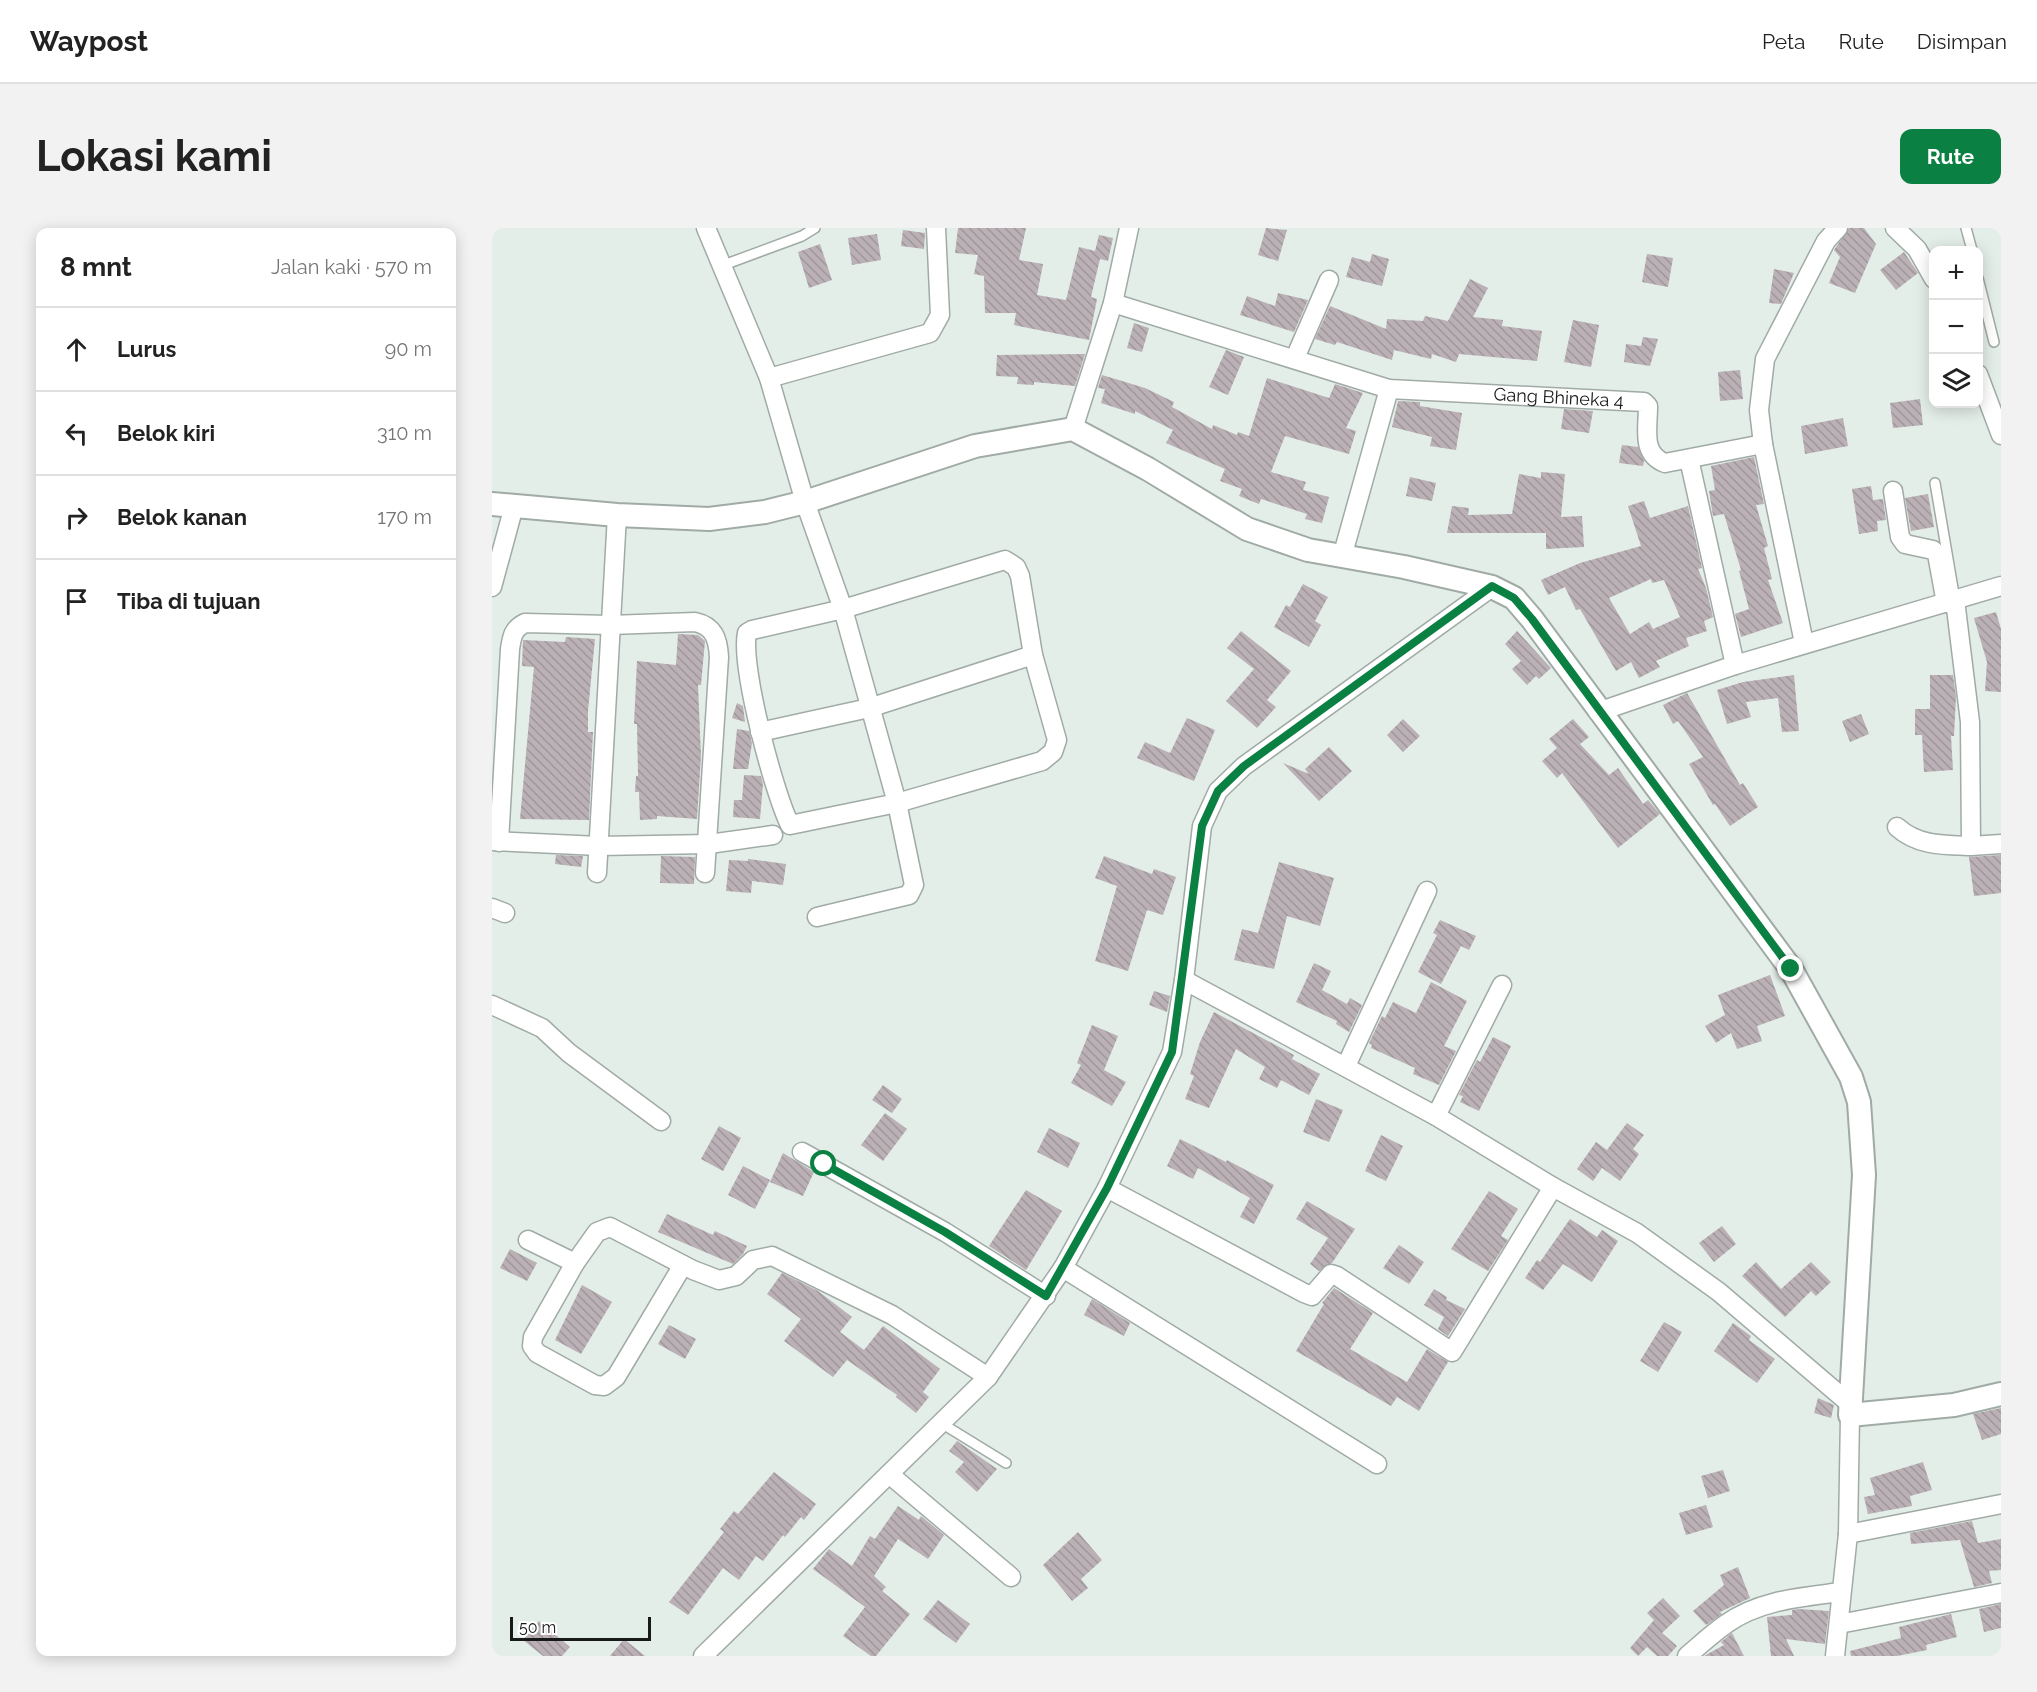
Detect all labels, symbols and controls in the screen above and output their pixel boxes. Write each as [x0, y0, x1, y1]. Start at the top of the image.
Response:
text: Waypost [30, 25, 148, 58]
text: Peta [1762, 29, 1806, 54]
text: Rute [1839, 29, 1884, 54]
text: Disimpan [1917, 29, 2007, 54]
button: Rute [1900, 129, 2001, 184]
text: Lokasi kami [36, 132, 272, 181]
map controls [1929, 246, 1983, 408]
button: + [1929, 246, 1983, 300]
text: 8 mnt [60, 252, 132, 282]
text: Jalan kaki · 570 m [271, 255, 432, 279]
button: − [1929, 300, 1983, 354]
icon: ahead [60, 333, 93, 366]
text: Lurus [117, 336, 176, 362]
text: 90 m [385, 337, 432, 361]
button: layers [1929, 354, 1983, 408]
street label: Gang Bhineka 4 [1493, 383, 1624, 411]
icon: left [60, 417, 93, 450]
text: Belok kiri [117, 420, 215, 446]
text: 310 m [377, 421, 432, 445]
icon: right [60, 501, 93, 534]
text: Belok kanan [117, 504, 247, 530]
text: 170 m [377, 505, 432, 529]
icon: arrive [60, 585, 93, 618]
text: Tiba di tujuan [117, 588, 260, 614]
route end [1777, 955, 1803, 981]
route start [810, 1150, 836, 1176]
scale bar [510, 1614, 651, 1642]
text: 50 m [519, 1618, 556, 1637]

